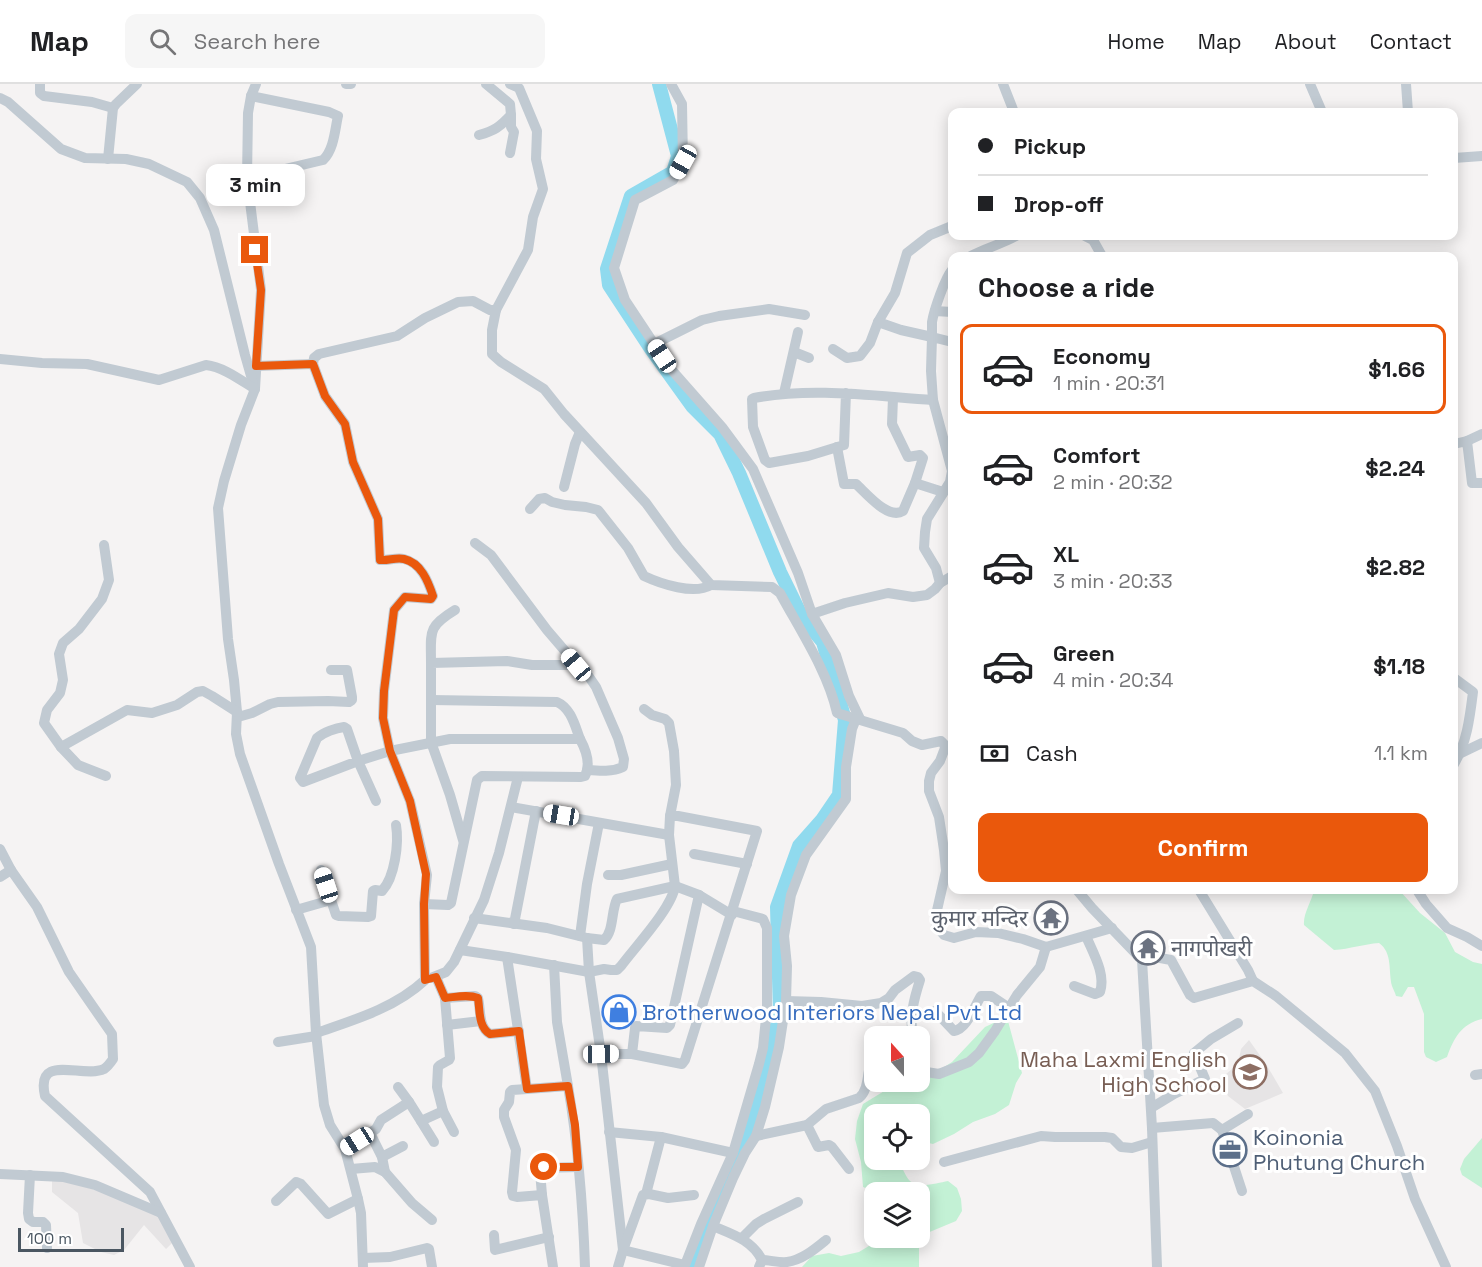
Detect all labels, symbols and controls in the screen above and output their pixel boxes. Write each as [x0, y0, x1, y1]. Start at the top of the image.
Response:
search box [125, 14, 545, 68]
text: Map [30, 23, 89, 59]
icon: search [146, 25, 179, 58]
text: Search here [194, 27, 321, 55]
text: Home [1107, 28, 1165, 55]
text: Map [1198, 28, 1242, 55]
text: About [1275, 28, 1337, 55]
text: Contact [1370, 28, 1452, 55]
text: Pickup [1014, 132, 1086, 160]
car [666, 142, 700, 182]
callout: 3 min [206, 163, 304, 205]
text: 3 min [230, 172, 281, 198]
text: Drop-off [1014, 190, 1104, 218]
route end [241, 236, 268, 263]
text: Choose a ride [978, 270, 1155, 305]
car [644, 336, 680, 376]
icon: car [981, 342, 1035, 396]
text: Economy [1053, 342, 1151, 370]
text: $1.66 [1368, 355, 1425, 383]
text: 1 min · 20:31 [1053, 370, 1165, 396]
icon: car [981, 441, 1035, 495]
text: Comfort [1053, 441, 1141, 469]
text: $2.24 [1365, 454, 1425, 482]
text: 2 min · 20:32 [1053, 469, 1173, 495]
icon: car [981, 540, 1035, 594]
text: XL [1053, 540, 1079, 568]
text: $2.82 [1366, 553, 1425, 581]
text: 3 min · 20:33 [1053, 568, 1173, 594]
icon: car [981, 639, 1035, 693]
text: Green [1053, 639, 1115, 667]
car [558, 645, 594, 685]
text: $1.18 [1373, 652, 1425, 680]
text: 4 min · 20:34 [1053, 667, 1174, 693]
icon: cash [978, 737, 1011, 770]
text: Cash [1026, 739, 1078, 767]
text: 1.1 km [1374, 740, 1428, 766]
car [542, 803, 580, 827]
button: Confirm [978, 813, 1428, 882]
car [312, 865, 340, 905]
temple icon: कुमार मन्दिर [1033, 900, 1069, 936]
place label: कुमार मन्दिर [931, 904, 1029, 933]
temple icon: नागपोखरी [1130, 930, 1166, 966]
place label: नागपोखरी [1171, 934, 1252, 962]
shop icon: Brotherwood Interiors Nepal Pvt Ltd [601, 994, 637, 1030]
place label: Brotherwood Interiors Nepal Pvt Ltd [642, 998, 1022, 1026]
north arrow [864, 1026, 930, 1092]
map controls [864, 1026, 930, 1248]
car [583, 1045, 619, 1063]
place label: Maha Laxmi English High School [1020, 1045, 1227, 1098]
school or university icon: Maha Laxmi English High School [1232, 1054, 1268, 1090]
button: locate [864, 1104, 930, 1170]
place label: Koinonia Phutung Church [1253, 1123, 1425, 1176]
car [337, 1124, 377, 1158]
office icon: Koinonia Phutung Church [1212, 1132, 1248, 1168]
route start [530, 1153, 557, 1180]
button: layers [864, 1182, 930, 1248]
scale bar [18, 1225, 124, 1252]
text: 100 m [27, 1228, 72, 1249]

